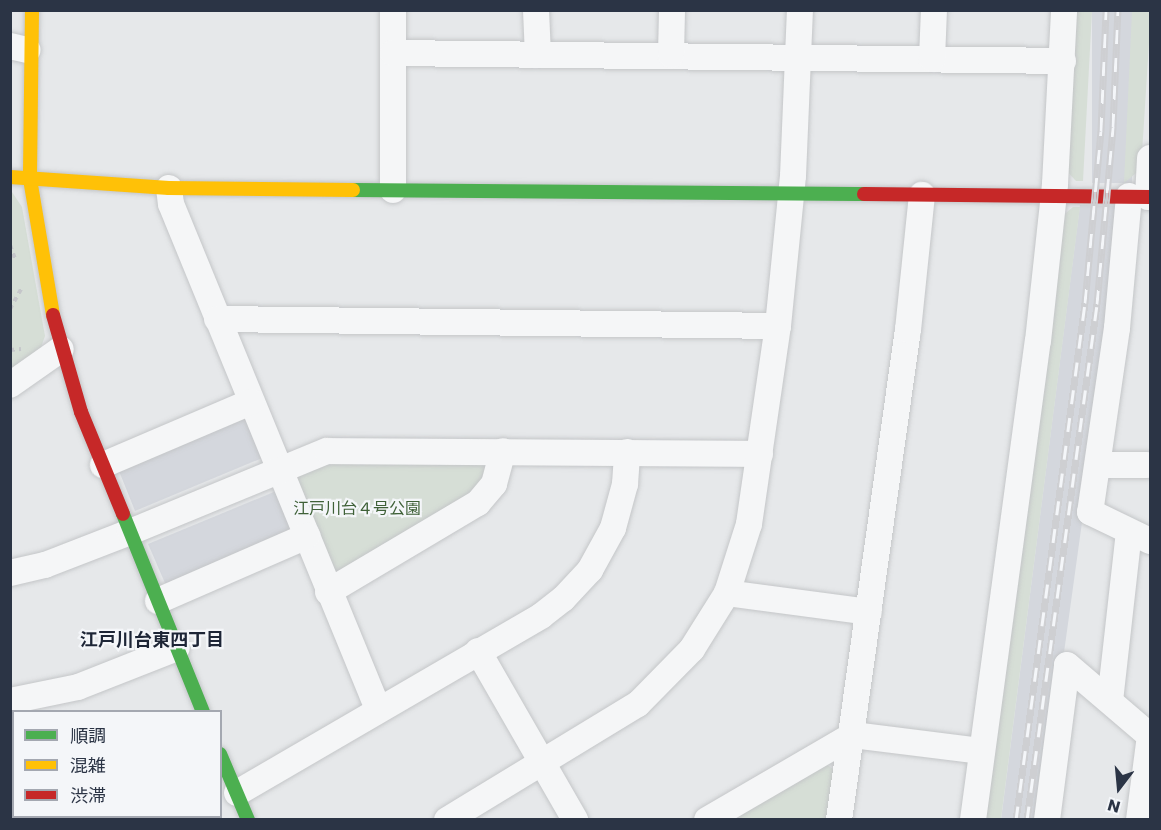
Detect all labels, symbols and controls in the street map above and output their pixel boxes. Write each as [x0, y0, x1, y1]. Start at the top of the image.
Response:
park label: 江戸川台４号公園 [293, 499, 421, 519]
district label: 江戸川台東四丁目 [80, 629, 224, 651]
legend [12, 710, 222, 818]
text: 順調 [70, 723, 106, 748]
text: 混雑 [70, 753, 106, 778]
north arrow [1089, 758, 1149, 818]
text: 渋滞 [70, 783, 106, 808]
text: N [1105, 793, 1123, 819]

